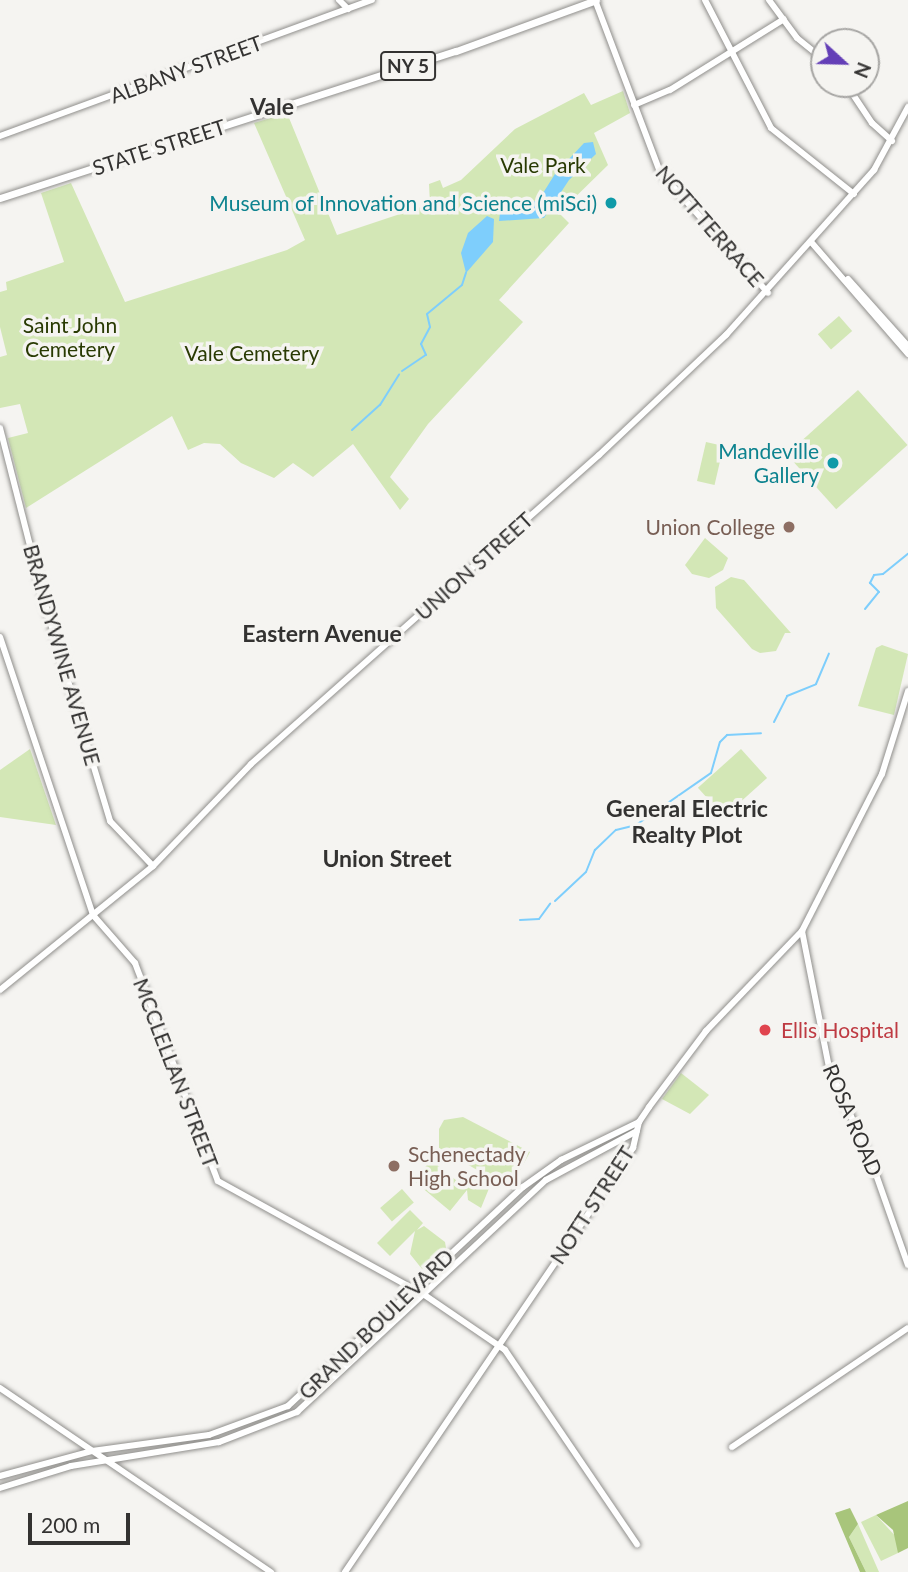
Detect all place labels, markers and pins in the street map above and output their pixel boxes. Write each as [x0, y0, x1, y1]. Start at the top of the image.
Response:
place label: Museum of Innovation and Science (miSci) [209, 190, 597, 216]
marker: Museum of Innovation and Science (miSci) [603, 195, 619, 211]
place label: Mandeville Gallery [718, 438, 819, 488]
marker: Mandeville Gallery [825, 455, 841, 471]
place label: Union College [646, 514, 775, 540]
marker: Union College [781, 519, 797, 535]
place label: Ellis Hospital [781, 1017, 899, 1043]
marker: Ellis Hospital [755, 1020, 775, 1040]
place label: Schenectady High School [408, 1141, 526, 1191]
marker: Schenectady High School [386, 1158, 402, 1174]

